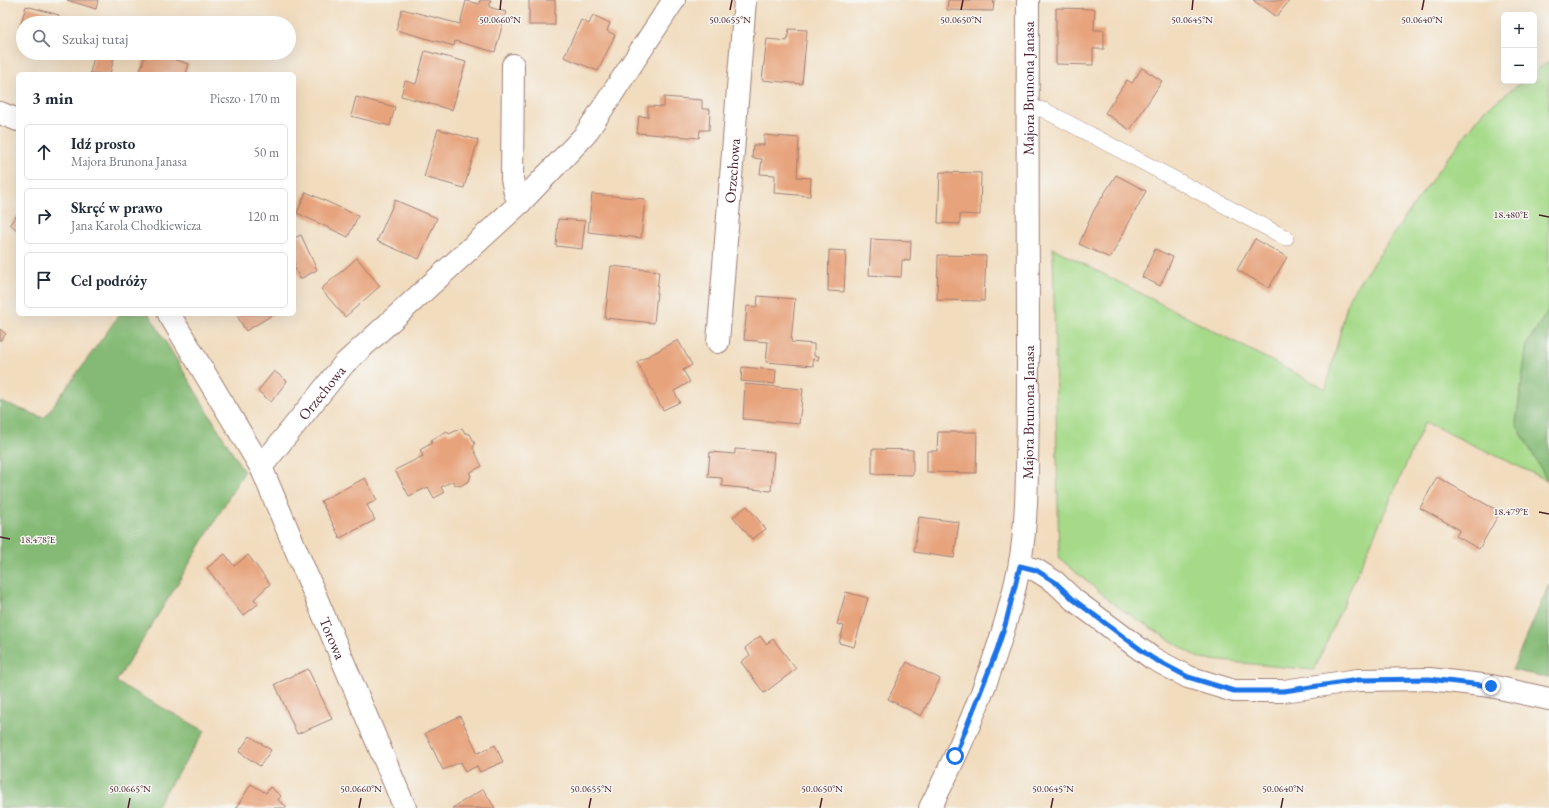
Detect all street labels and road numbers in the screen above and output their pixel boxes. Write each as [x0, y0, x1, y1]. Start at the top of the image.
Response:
street label: Majora Brunona Janasa [1018, 21, 1037, 155]
street label: Orzechowa [720, 137, 744, 204]
street label: Majora Brunona Janasa [1017, 345, 1038, 479]
street label: Orzechowa [293, 361, 349, 423]
street label: Torowa [316, 614, 351, 662]

